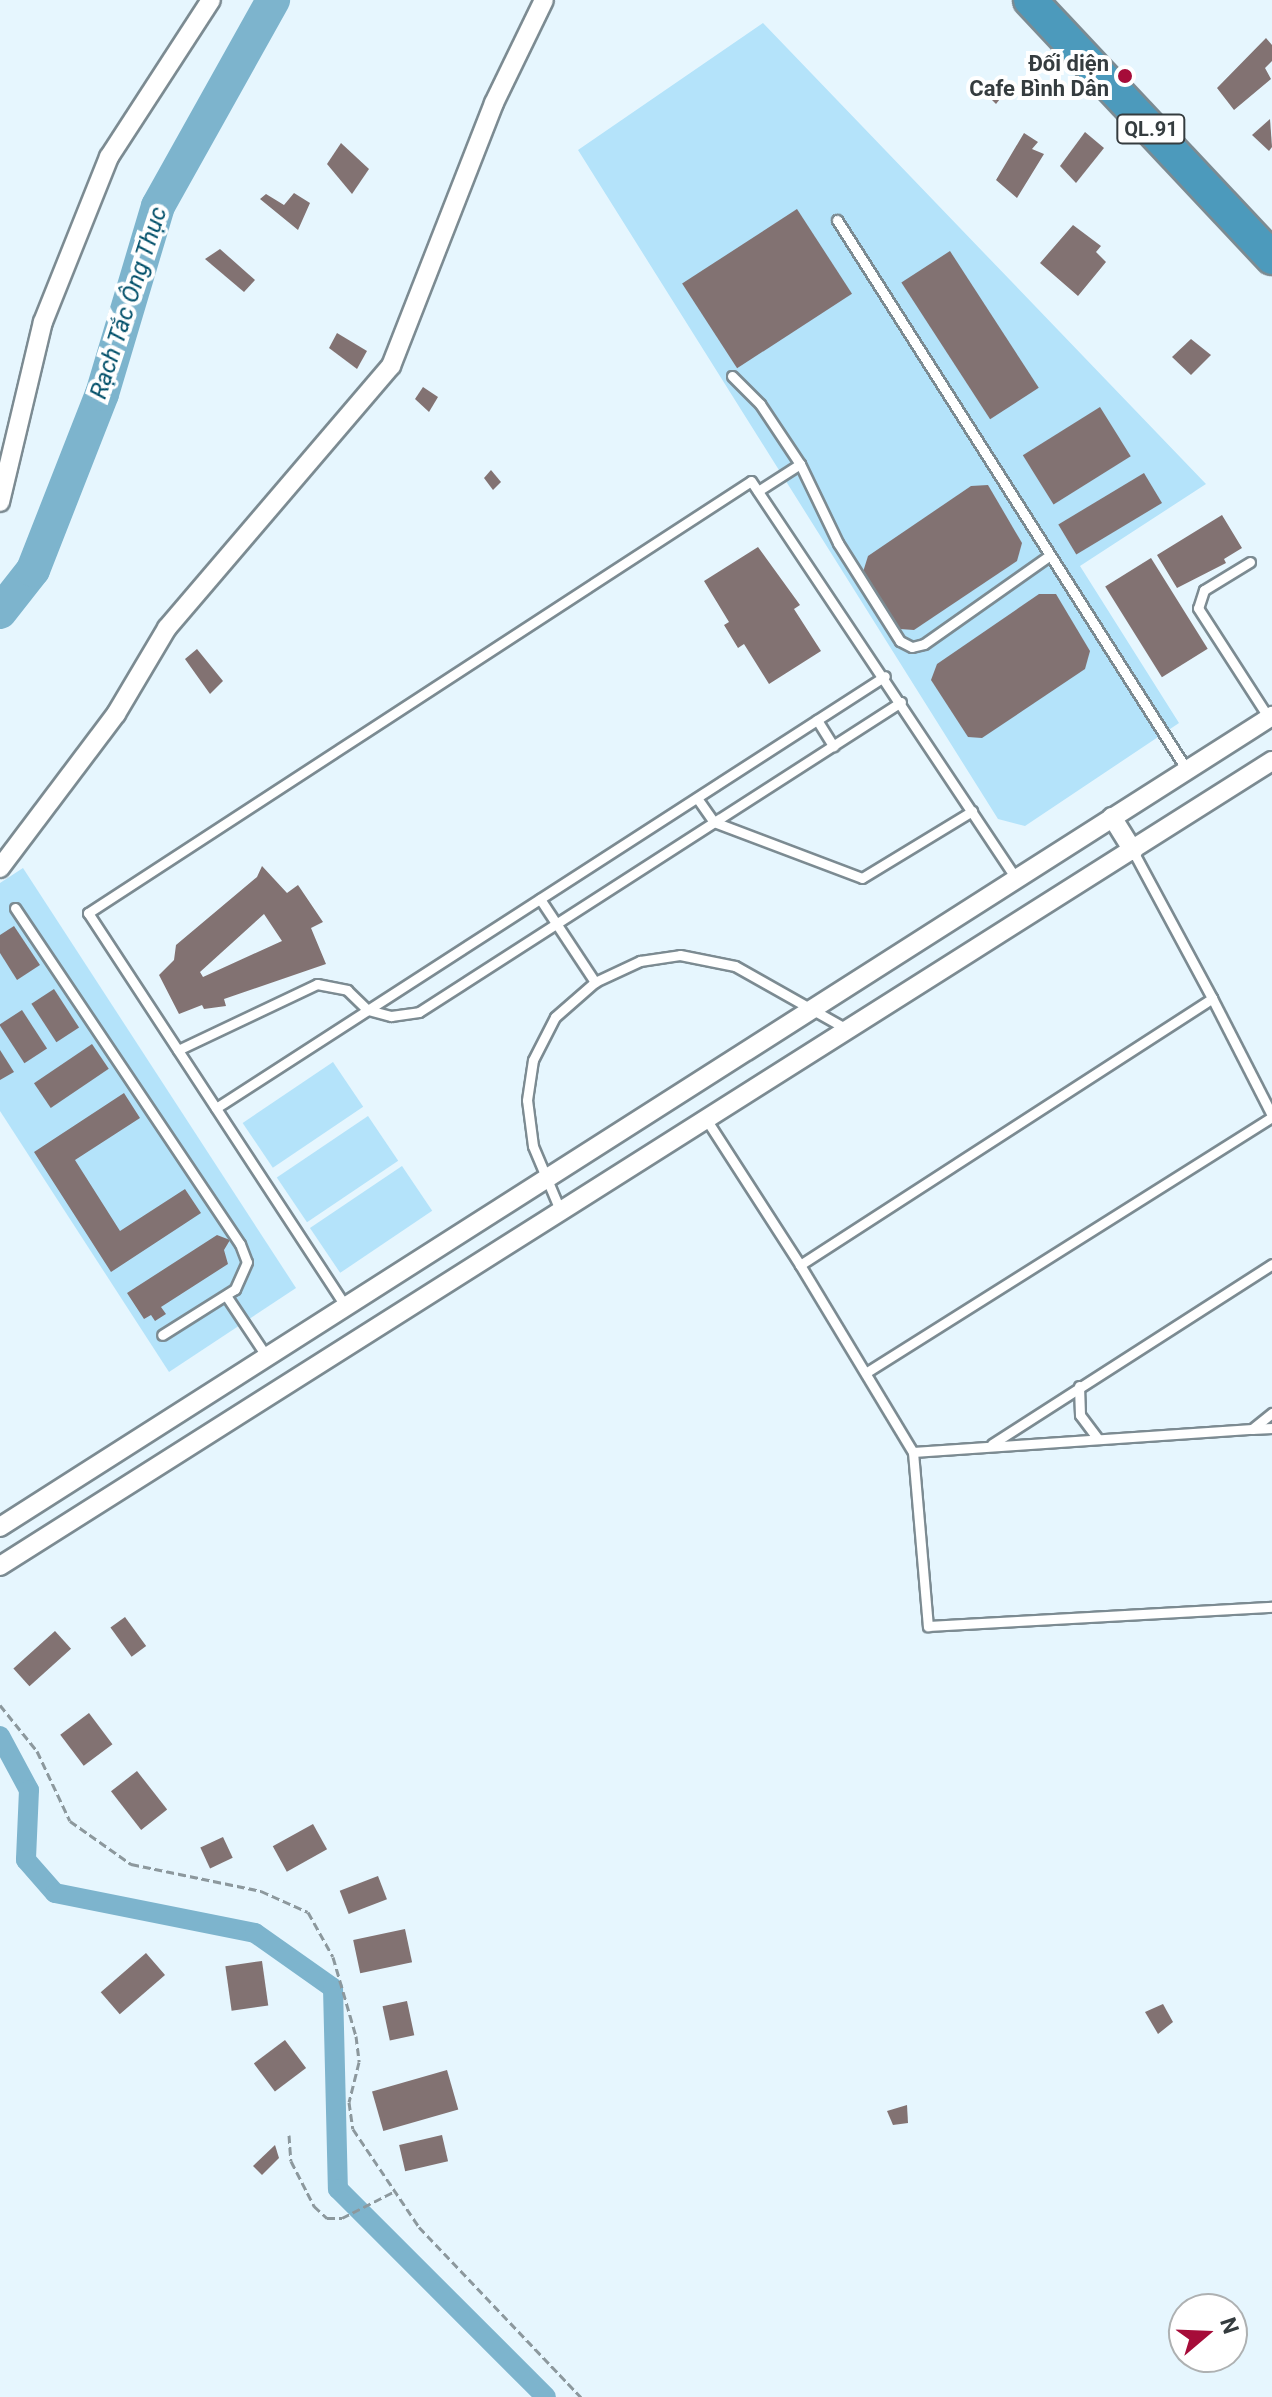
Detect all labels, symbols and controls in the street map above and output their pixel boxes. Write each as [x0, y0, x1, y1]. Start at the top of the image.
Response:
place label: Đối diện Cafe Bình Dân [969, 50, 1109, 102]
marker: Đối diện Cafe Bình Dân [1116, 67, 1134, 85]
road number: QL.91 [1115, 113, 1187, 145]
water label: Rạch Tắc Ông Thục [84, 203, 174, 403]
north arrow [1168, 2293, 1248, 2373]
text: N [1215, 2314, 1244, 2337]

